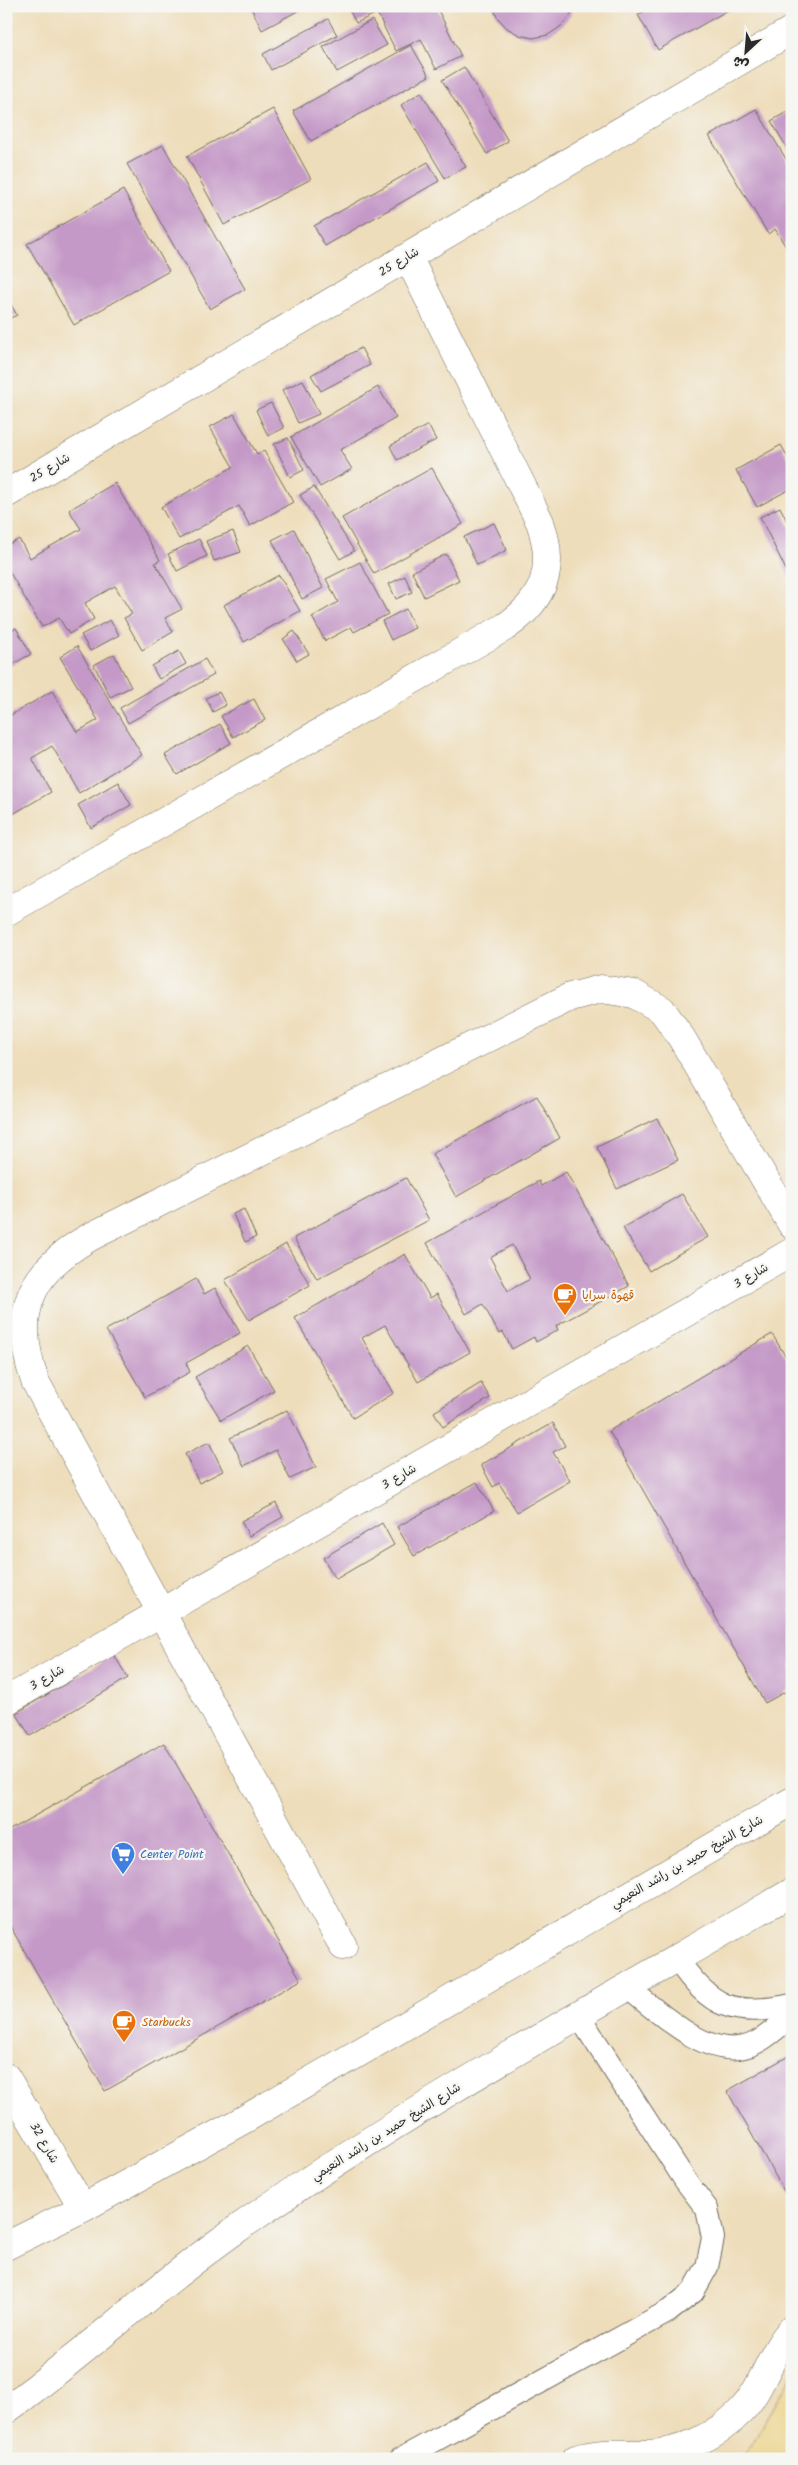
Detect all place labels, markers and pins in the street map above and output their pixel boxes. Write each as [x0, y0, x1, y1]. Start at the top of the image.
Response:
cafe icon: قهوة سرايا [552, 1282, 578, 1316]
place label: قهوة سرايا [582, 1286, 634, 1305]
supermarket icon: Center Point [110, 1841, 136, 1875]
place label: Center Point [140, 1845, 204, 1864]
cafe icon: Starbucks [111, 2009, 137, 2043]
place label: Starbucks [142, 2013, 191, 2032]

